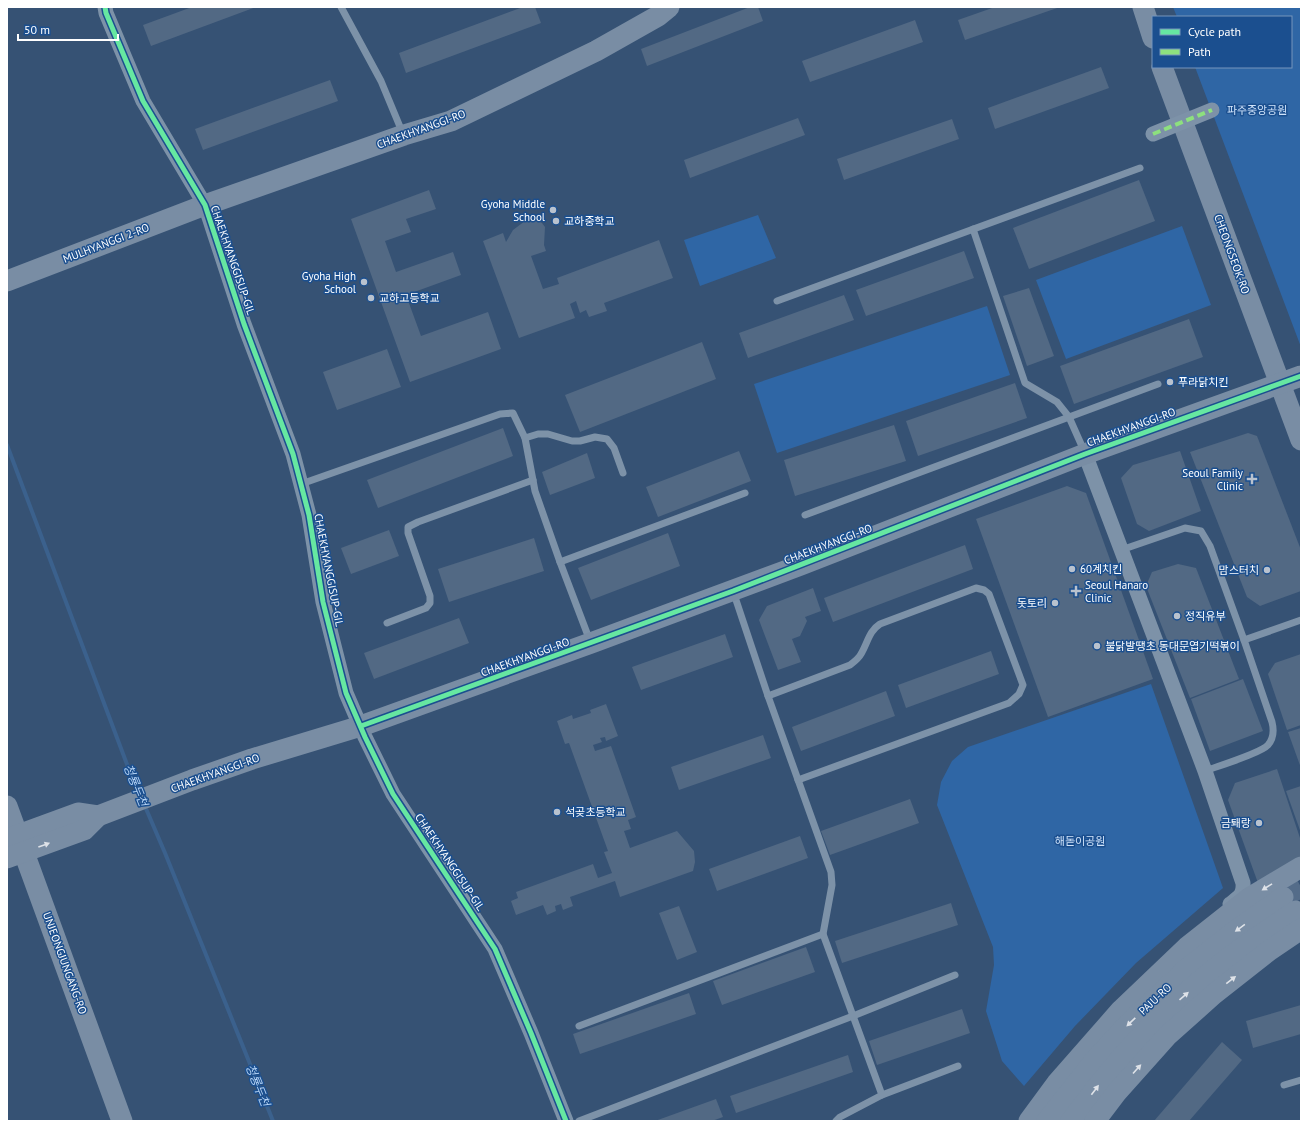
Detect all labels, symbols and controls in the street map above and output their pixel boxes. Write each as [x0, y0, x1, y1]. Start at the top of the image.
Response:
scale bar [18, 16, 118, 42]
legend [1152, 16, 1292, 68]
text: 50 m [24, 22, 50, 37]
text: Cycle path [1188, 24, 1241, 39]
text: Path [1188, 44, 1211, 59]
park label: 파주중앙공원 [1227, 103, 1287, 117]
street label: CHAEKHYANGGI-RO [375, 106, 467, 152]
place label: Gyoha Middle School [481, 197, 546, 224]
street label: CHAEKHYANGGISUP-GIL [208, 203, 258, 317]
marker: Gyoha Middle School [548, 205, 558, 215]
street label: CHEONGSEOK-RO [1211, 212, 1253, 296]
place label: 교하중학교 [564, 214, 615, 228]
marker: 교하중학교 [551, 216, 561, 226]
street label: MULHYANGGI 2-RO [61, 220, 151, 266]
place label: Gyoha High School [302, 269, 357, 296]
marker: Gyoha High School [359, 277, 369, 287]
place label: 교하고등학교 [379, 291, 440, 305]
marker: 교하고등학교 [366, 293, 376, 303]
place label: 푸라닭치킨 [1178, 375, 1229, 389]
marker: 푸라닭치킨 [1165, 377, 1175, 387]
street label: CHAEKHYANGGI-RO [1085, 404, 1177, 450]
place label: Seoul Family Clinic [1182, 466, 1244, 493]
marker: Seoul Family Clinic [1246, 473, 1258, 485]
street label: CHAEKHYANGGISUP-GIL [311, 512, 347, 628]
street label: CHAEKHYANGGI-RO [782, 521, 874, 567]
place label: 60계치킨 [1080, 562, 1122, 576]
place label: 맘스터치 [1219, 563, 1259, 577]
marker: 60계치킨 [1067, 564, 1077, 574]
marker: 맘스터치 [1262, 565, 1272, 575]
place label: Seoul Hanaro Clinic [1085, 578, 1148, 605]
marker: Seoul Hanaro Clinic [1070, 585, 1082, 597]
place label: 돗토리 [1017, 596, 1047, 610]
marker: 돗토리 [1050, 598, 1060, 608]
place label: 정직유부 [1185, 609, 1225, 623]
marker: 정직유부 [1172, 611, 1182, 621]
street label: CHAEKHYANGGI-RO [479, 634, 571, 680]
place label: 불닭발땡초 동대문엽기떡볶이 [1105, 639, 1240, 653]
marker: 불닭발땡초 동대문엽기떡볶이 [1092, 641, 1102, 651]
street label: CHAEKHYANGGI-RO [169, 750, 261, 796]
water label: 청룡두천 [121, 762, 152, 810]
place label: 석곶초등학교 [565, 805, 626, 819]
marker: 석곶초등학교 [552, 807, 562, 817]
street label: CHAEKHYANGGISUP-GIL [412, 811, 488, 914]
place label: 금퇘랑 [1221, 816, 1251, 830]
marker: 금퇘랑 [1254, 818, 1264, 828]
park label: 해돋이공원 [1055, 834, 1105, 848]
one-way arrow [38, 841, 50, 847]
one-way arrow [1262, 883, 1272, 891]
street label: UNJEONGJUNGANG-RO [40, 910, 90, 1016]
one-way arrow [1234, 924, 1245, 932]
one-way arrow [1226, 976, 1237, 984]
street label: PAJU-RO [1136, 980, 1174, 1018]
one-way arrow [1179, 991, 1190, 1000]
one-way arrow [1126, 1017, 1136, 1027]
water label: 청룡두천 [243, 1062, 274, 1110]
one-way arrow [1132, 1064, 1142, 1074]
one-way arrow [1091, 1085, 1099, 1095]

